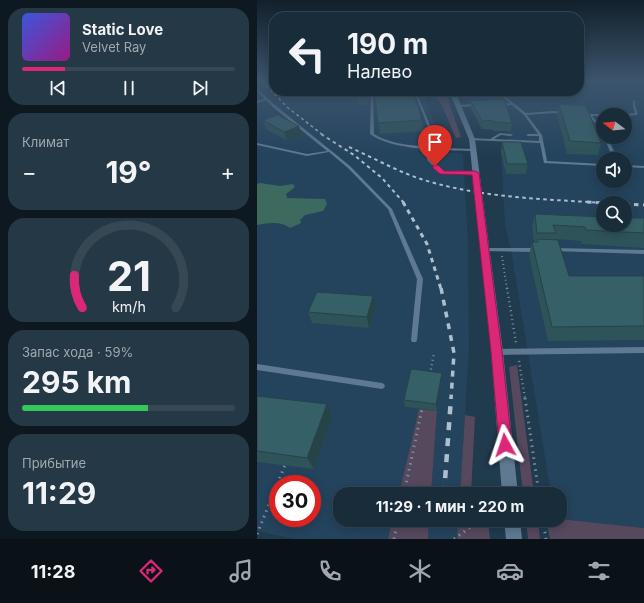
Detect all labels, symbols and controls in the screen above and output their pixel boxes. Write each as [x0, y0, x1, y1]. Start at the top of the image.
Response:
text: Static Love [82, 20, 163, 39]
text: 190 m [347, 27, 428, 61]
icon: left [281, 28, 333, 80]
text: Velvet Ray [82, 39, 146, 55]
text: Налево [347, 61, 412, 82]
icon: previous [47, 77, 69, 99]
icon: pause [118, 77, 140, 99]
icon: next [189, 77, 211, 99]
north arrow [596, 108, 632, 144]
map controls [596, 108, 632, 232]
pin [418, 125, 452, 166]
icon: arrive [424, 131, 446, 153]
text: Климат [22, 134, 69, 150]
button: sound [596, 152, 632, 188]
text: 19° [105, 154, 152, 190]
text: − [22, 159, 37, 185]
text: + [220, 159, 235, 185]
button: search [596, 196, 632, 232]
text: 21 [106, 250, 151, 300]
text: km/h [112, 297, 145, 314]
text: Запас хода · 59% [22, 344, 133, 360]
text: 295 km [22, 364, 131, 400]
position arrow [484, 424, 526, 466]
text: Прибытие [22, 455, 86, 471]
text: 11:29 [22, 475, 96, 511]
speed limit sign: 30 [269, 475, 321, 527]
text: 11:29 · 1 мин · 220 m [376, 497, 524, 516]
icon: directions [137, 557, 165, 585]
icon: music [227, 557, 255, 585]
icon: phone [316, 557, 344, 585]
icon: climate [406, 557, 434, 585]
icon: car [496, 557, 524, 585]
icon: filters [585, 557, 613, 585]
text: 11:28 [31, 561, 75, 582]

